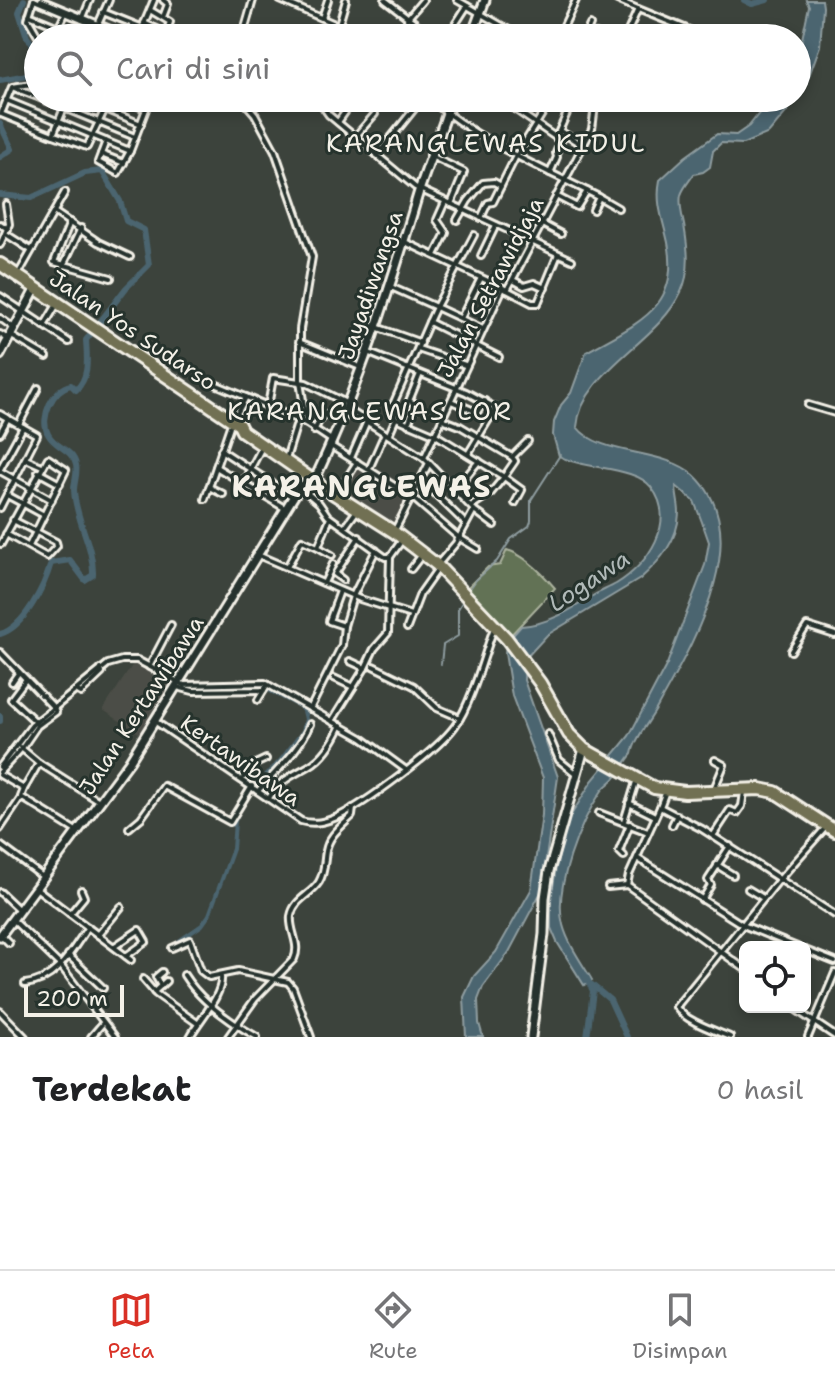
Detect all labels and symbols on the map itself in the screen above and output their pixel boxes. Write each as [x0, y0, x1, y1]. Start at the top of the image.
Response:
district label: KARANGLEWAS KIDUL [326, 125, 646, 160]
street label: Jalan Setrawidjaja [430, 191, 551, 383]
street label: Jayadiwangsa [331, 207, 410, 363]
street label: Jalan Yos Sudarso [44, 264, 222, 397]
district label: KARANGLEWAS LOR [227, 393, 513, 428]
district label: KARANGLEWAS [232, 466, 492, 507]
water label: Logawa [542, 543, 636, 619]
street label: Jalan Kertawibawa [72, 610, 211, 801]
street label: Kertawibawa [175, 708, 307, 813]
scale bar [24, 981, 124, 1017]

